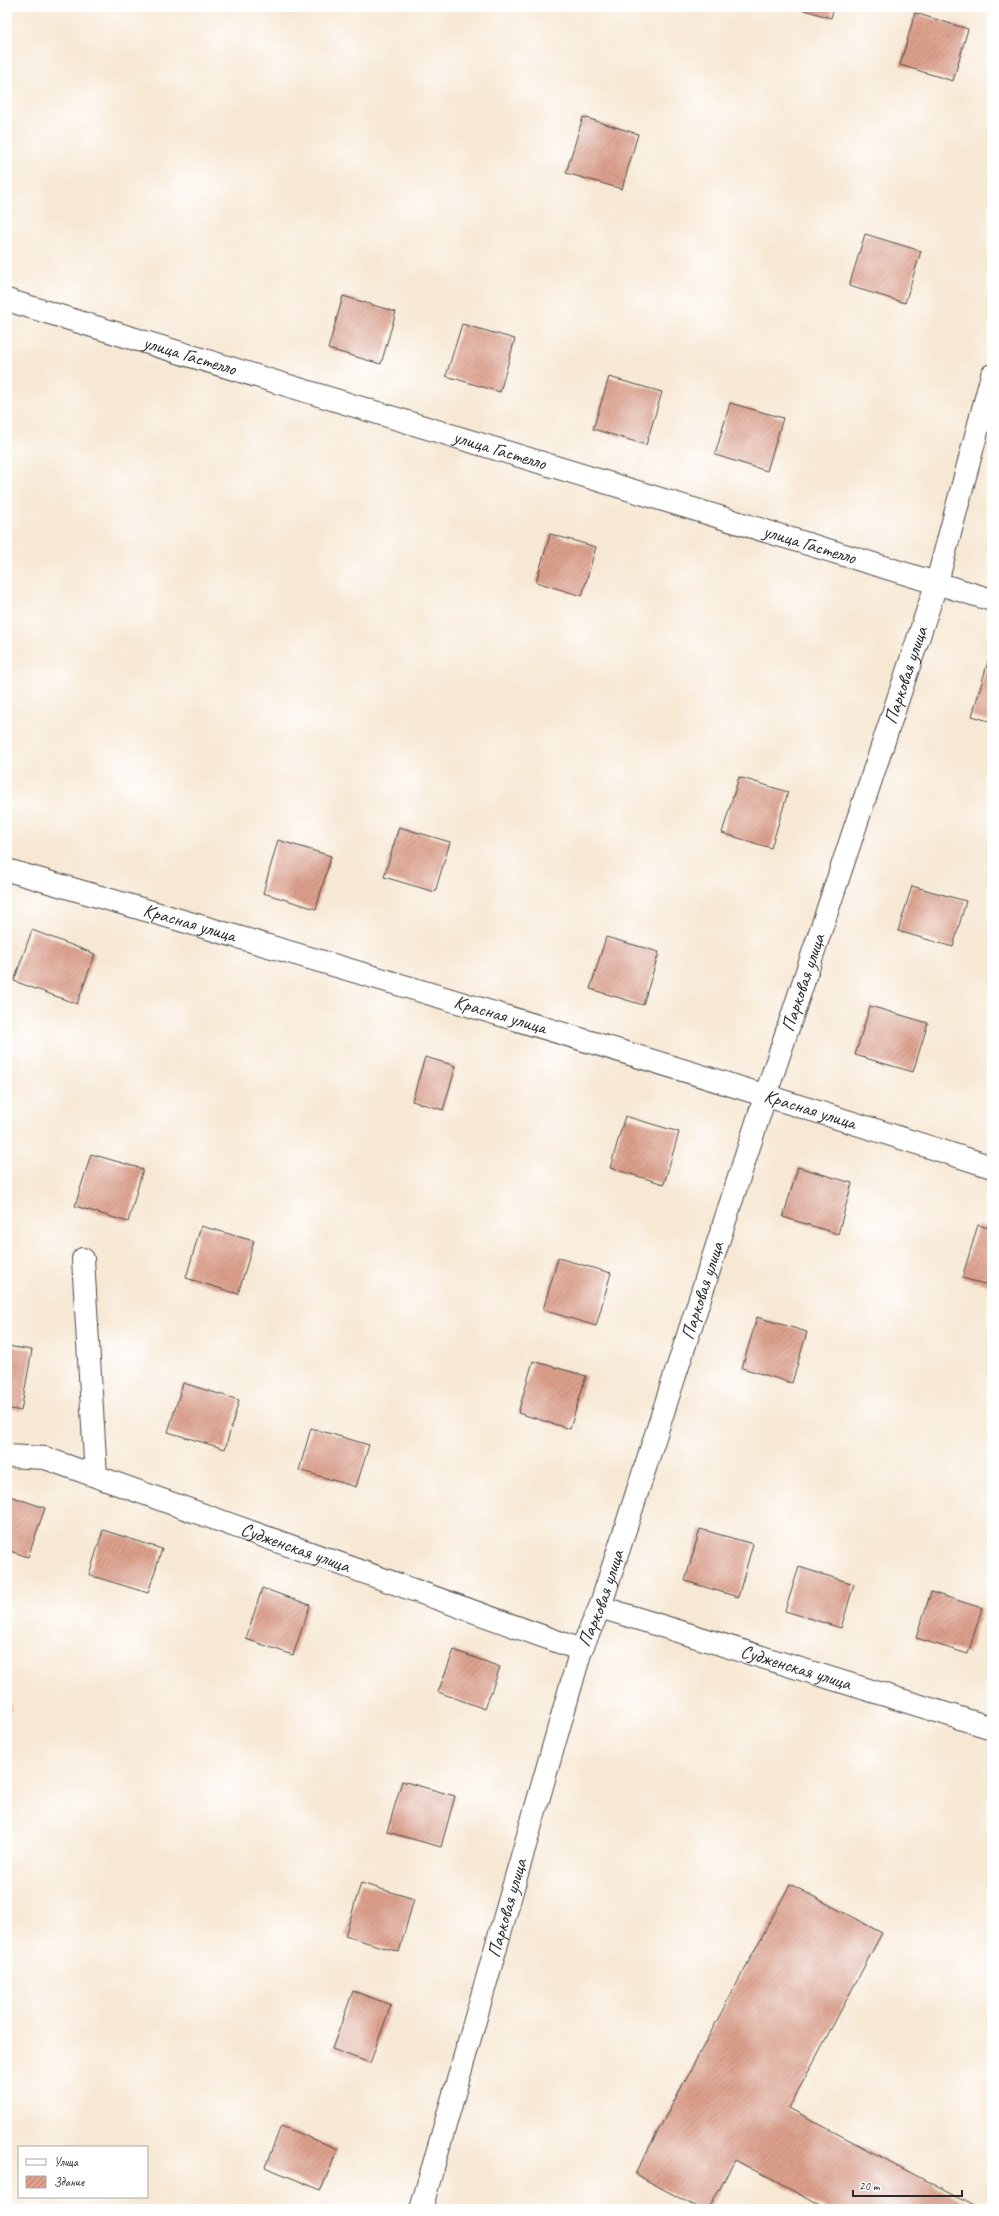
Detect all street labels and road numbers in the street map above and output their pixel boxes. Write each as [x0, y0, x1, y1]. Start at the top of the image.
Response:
street label: улица Гастелло [140, 330, 240, 381]
street label: улица Гастелло [450, 424, 550, 476]
street label: улица Гастелло [759, 519, 860, 570]
street label: Парковая улица [878, 622, 934, 727]
street label: Красная улица [141, 898, 241, 948]
street label: Парковая улица [776, 929, 831, 1035]
street label: Красная улица [451, 990, 551, 1040]
street label: Красная улица [761, 1084, 861, 1136]
street label: Парковая улица [675, 1237, 730, 1342]
street label: Судженская улица [238, 1517, 355, 1579]
street label: Парковая улица [572, 1545, 630, 1650]
street label: Судженская улица [738, 1639, 856, 1696]
street label: Парковая улица [482, 1854, 533, 1960]

